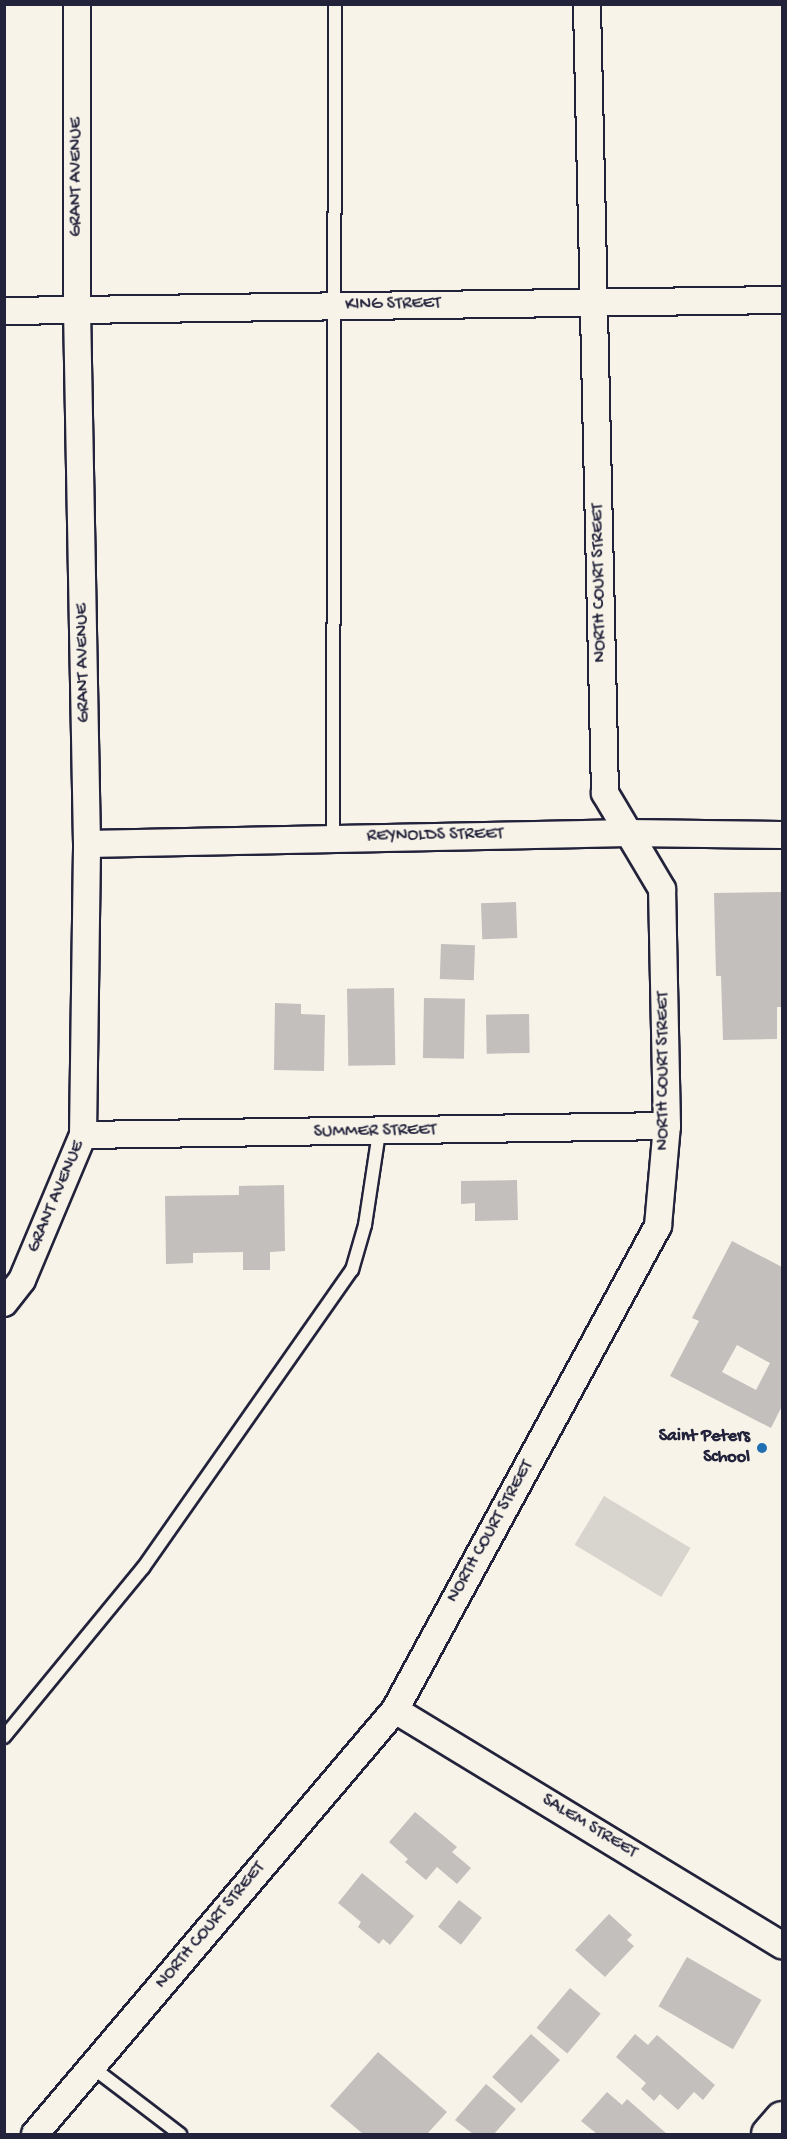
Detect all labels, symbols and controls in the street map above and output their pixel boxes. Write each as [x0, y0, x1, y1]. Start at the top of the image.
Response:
street label: GRANT AVENUE [66, 117, 88, 237]
street label: KING STREET [345, 293, 441, 317]
street label: NORTH COURT STREET [588, 503, 612, 663]
street label: GRANT AVENUE [72, 603, 96, 723]
street label: REYNOLDS STREET [367, 824, 503, 848]
street label: NORTH COURT STREET [653, 991, 675, 1151]
street label: SUMMER STREET [313, 1120, 437, 1144]
street label: GRANT AVENUE [24, 1138, 90, 1256]
place label: Saint Peters School [659, 1427, 750, 1470]
marker: Saint Peters School [755, 1441, 769, 1455]
street label: NORTH COURT STREET [443, 1457, 539, 1607]
street label: SALEM STREET [537, 1790, 641, 1864]
street label: NORTH COURT STREET [152, 1858, 270, 1994]

